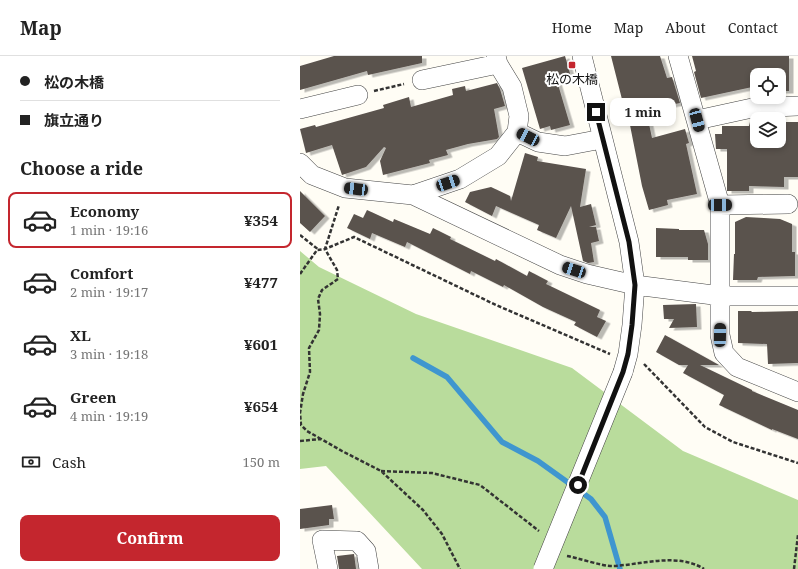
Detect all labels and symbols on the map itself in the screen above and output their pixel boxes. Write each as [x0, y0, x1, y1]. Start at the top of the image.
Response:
marker: 松の木橋 [567, 60, 577, 70]
place label: 松の木橋 [546, 70, 598, 88]
callout: 1 min [610, 98, 676, 126]
route end [587, 103, 605, 121]
car [688, 107, 706, 133]
car [515, 126, 541, 148]
car [435, 173, 461, 193]
car [343, 182, 369, 196]
car [708, 199, 732, 211]
car [561, 261, 587, 279]
car [714, 323, 726, 347]
route start [569, 476, 587, 494]

